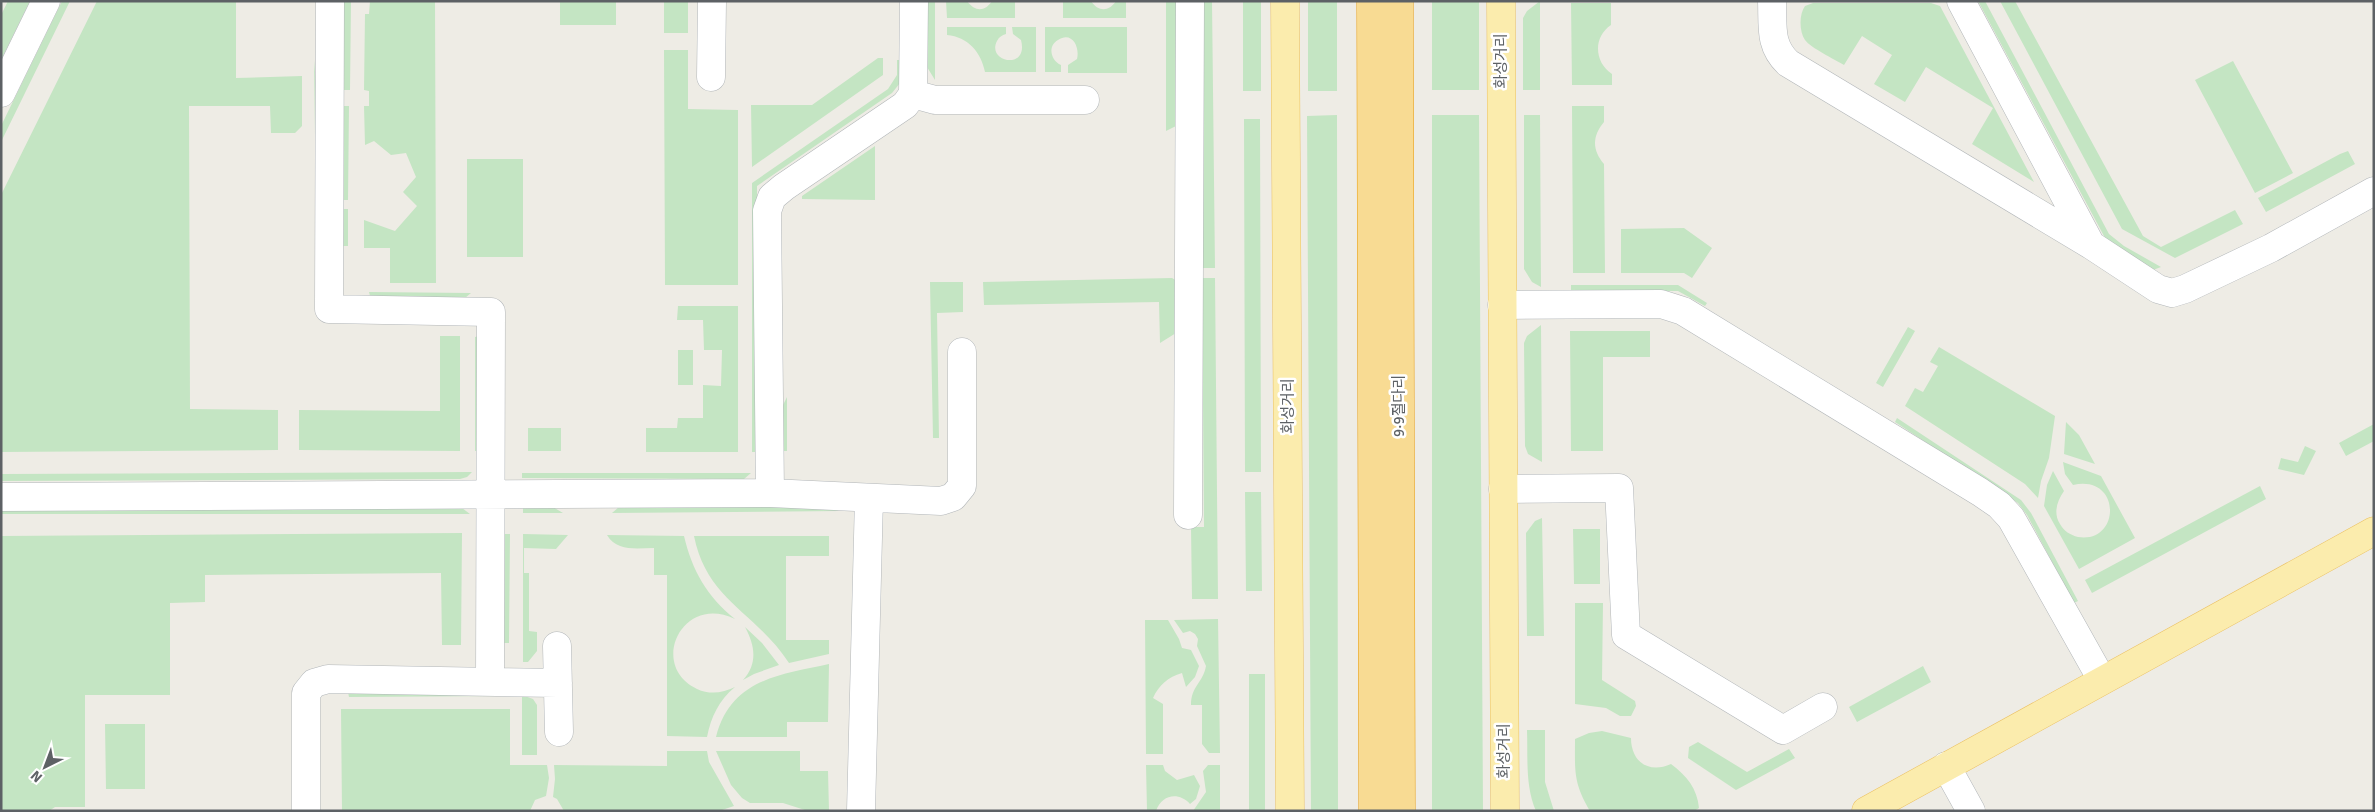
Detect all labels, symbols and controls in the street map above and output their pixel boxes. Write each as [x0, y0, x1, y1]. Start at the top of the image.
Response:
street label: 화성거리 [1492, 33, 1510, 89]
street label: 9·9절다리 [1390, 375, 1408, 437]
street label: 화성거리 [1279, 378, 1297, 434]
street label: 화성거리 [1495, 723, 1513, 779]
north arrow [20, 742, 70, 792]
text: N [27, 767, 46, 786]

